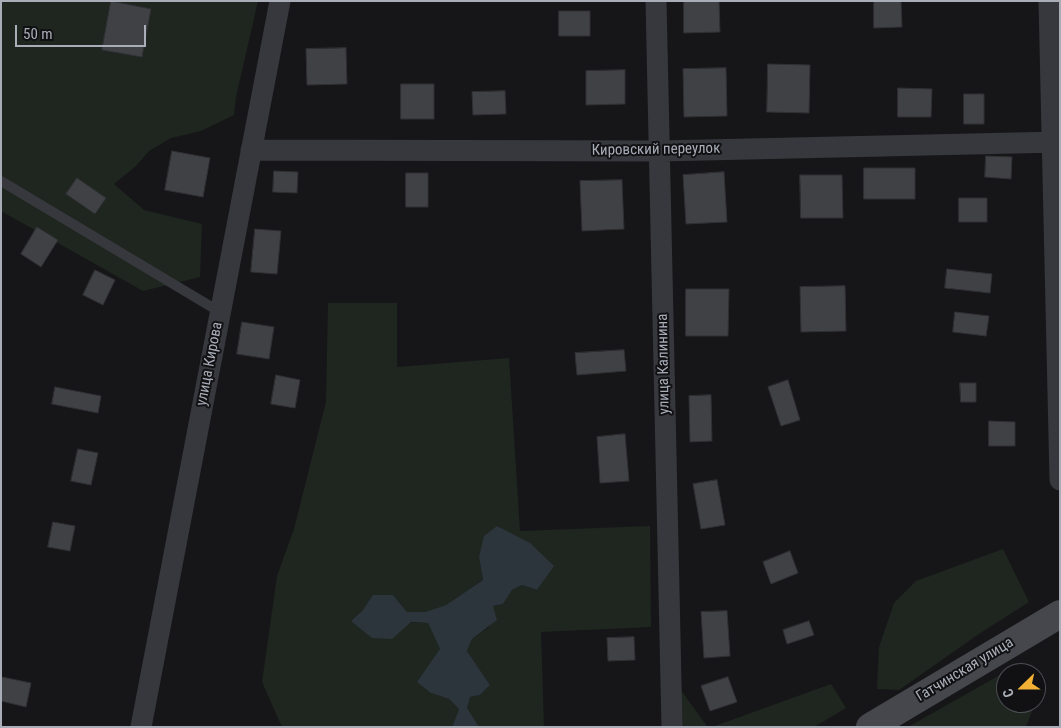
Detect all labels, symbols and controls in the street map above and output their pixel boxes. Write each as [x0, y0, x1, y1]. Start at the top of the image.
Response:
scale bar [18, 15, 149, 47]
text: 50 m [23, 25, 53, 43]
street label: Кировский переулок [592, 140, 720, 160]
street label: улица Калинина [654, 313, 674, 415]
street label: улица Кирова [193, 320, 227, 408]
street label: Гатчинская улица [913, 634, 1017, 706]
north arrow [996, 663, 1046, 713]
text: С [999, 687, 1017, 700]

